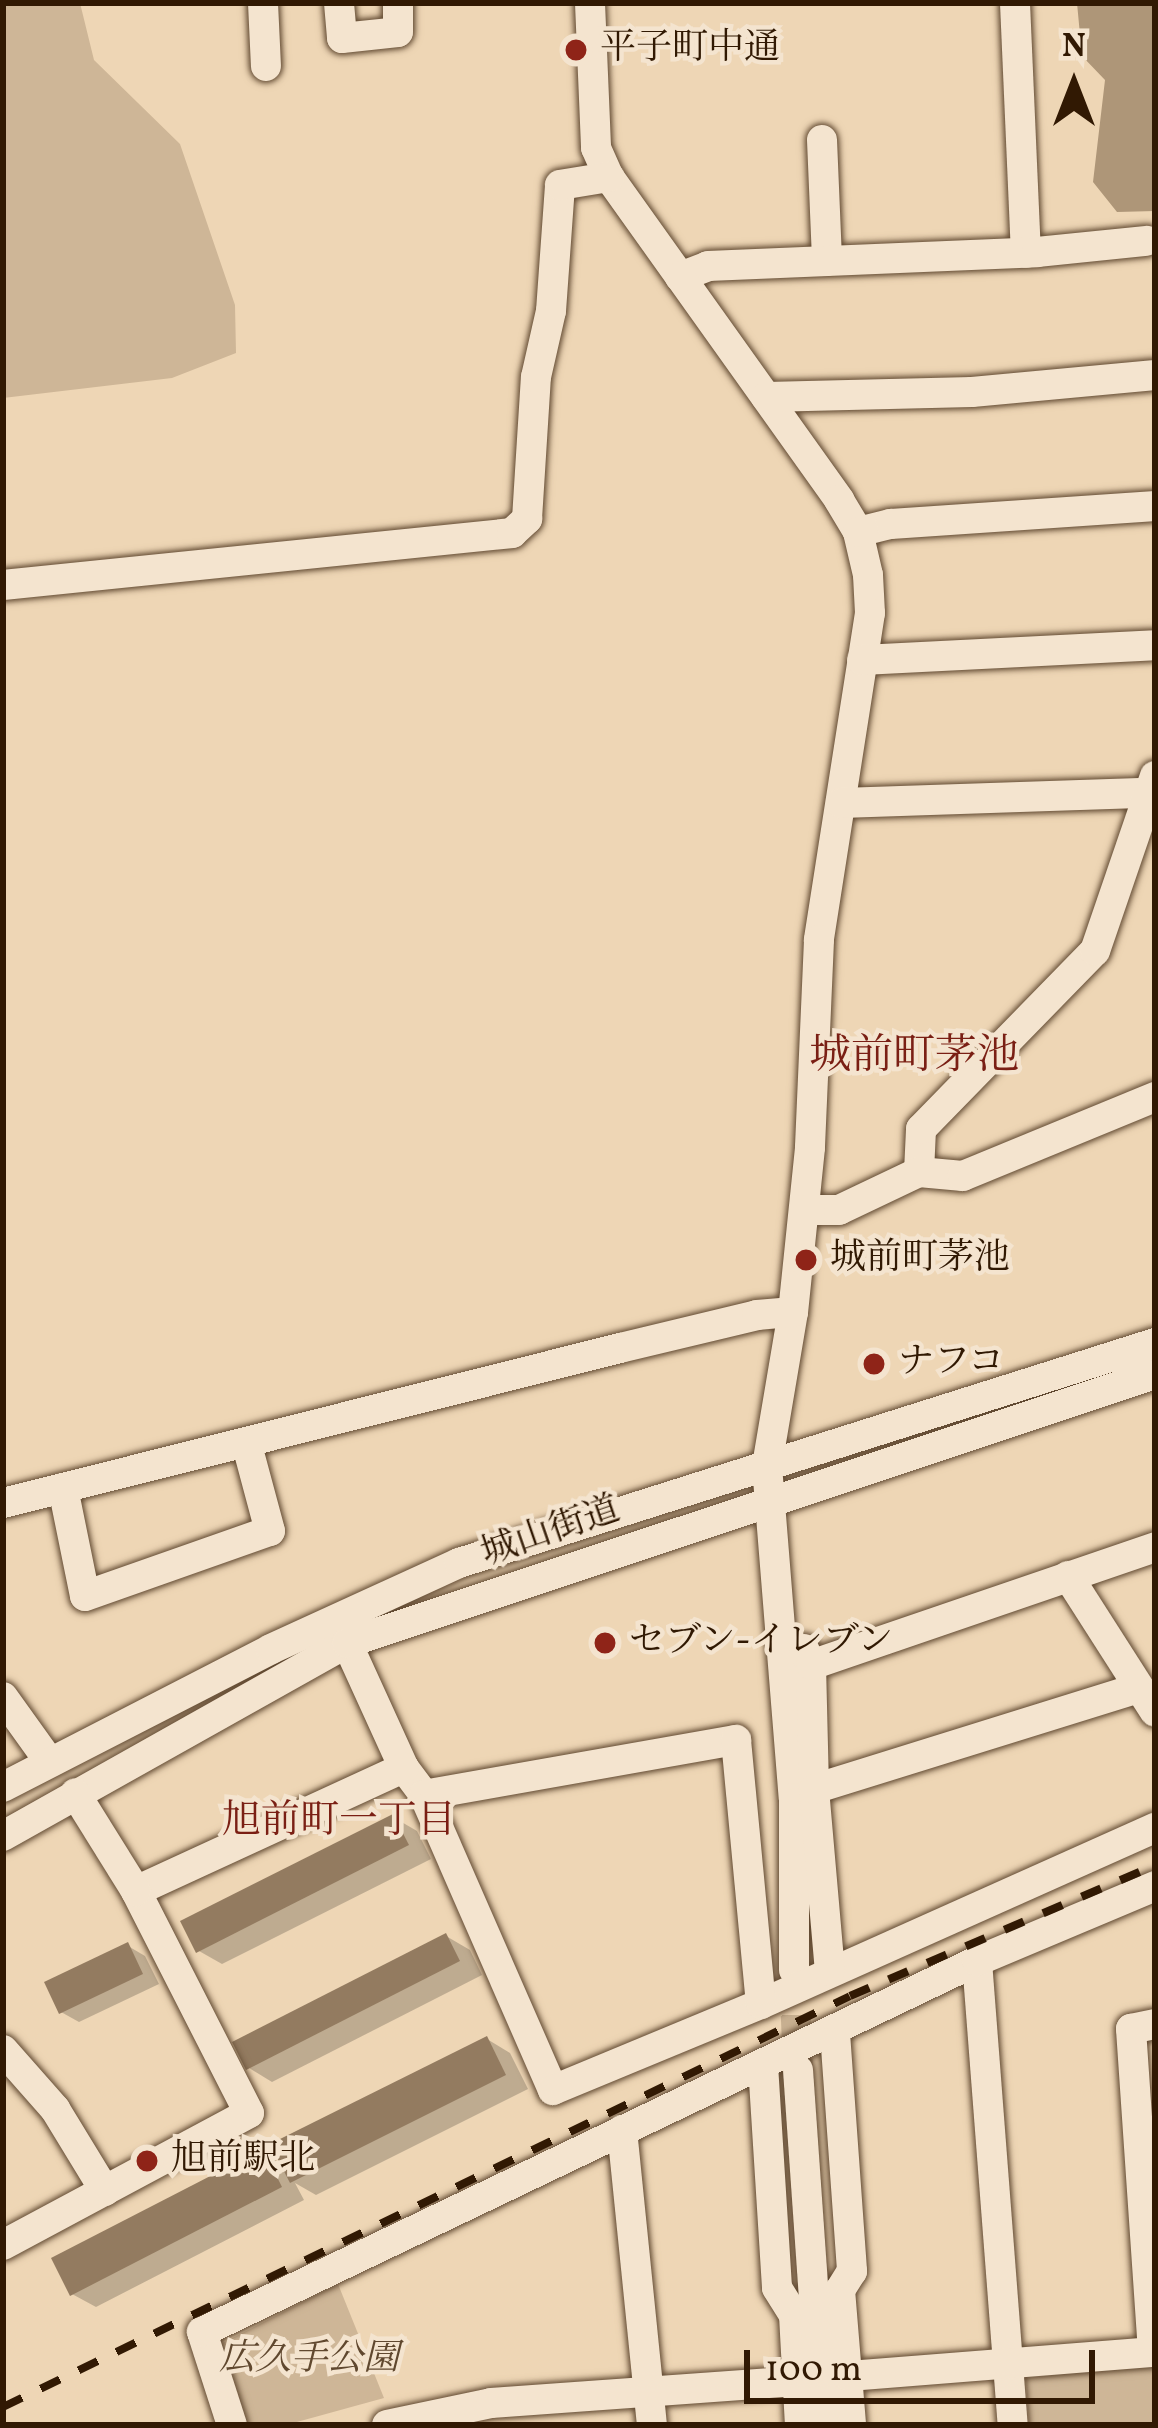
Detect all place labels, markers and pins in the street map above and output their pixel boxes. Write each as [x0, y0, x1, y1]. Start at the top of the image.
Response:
place label: 平子町中通 [600, 28, 780, 72]
marker: 平子町中通 [563, 37, 589, 63]
place label: 城前町茅池 [830, 1238, 1010, 1282]
marker: 城前町茅池 [793, 1247, 819, 1273]
place label: ナフコ [898, 1342, 1006, 1386]
marker: ナフコ [861, 1351, 887, 1377]
place label: セブン-イレブン [629, 1621, 896, 1665]
marker: セブン-イレブン [592, 1630, 618, 1656]
place label: 旭前駅北 [171, 2139, 315, 2183]
marker: 旭前駅北 [134, 2148, 160, 2174]

